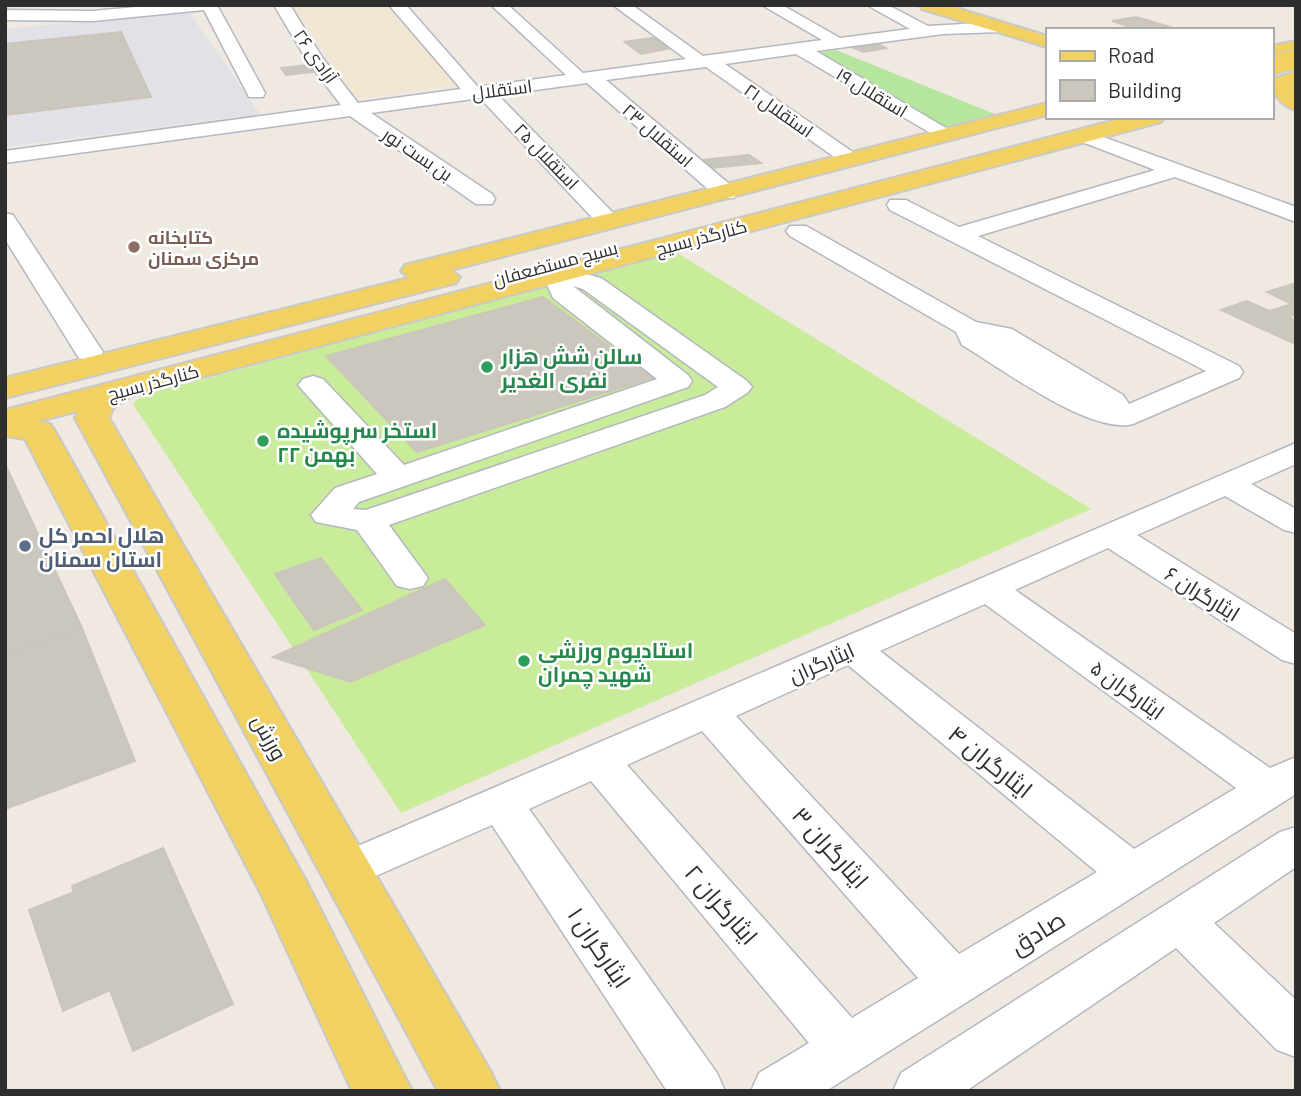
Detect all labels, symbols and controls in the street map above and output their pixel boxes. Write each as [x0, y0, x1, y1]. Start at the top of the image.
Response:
street label: آزادی ۲۶ [289, 25, 343, 88]
legend [1046, 28, 1273, 119]
text: Road [1108, 42, 1154, 67]
street label: استقلال ۱۹ [832, 62, 912, 123]
street label: استقلال [471, 74, 534, 105]
text: Building [1108, 77, 1182, 102]
street label: استقلال ۲۱ [740, 78, 818, 143]
street label: استقلال ۲۳ [618, 99, 698, 172]
street label: استقلال ۲۵ [509, 118, 584, 194]
street label: بن بست نور [377, 122, 457, 186]
street label: کنارگذر بسیج [653, 214, 750, 262]
place label: کتابخانه مرکزی سمنان [148, 226, 259, 270]
street label: بسیج مستضعفان [490, 236, 620, 292]
marker: کتابخانه مرکزی سمنان [126, 239, 142, 255]
place label: سالن شش هزار نفری الغدیر [500, 343, 642, 393]
street label: کنارگذر بسیج [105, 359, 202, 407]
marker: سالن شش هزار نفری الغدیر [479, 359, 495, 375]
place label: استخر سرپوشیده ۲۲ بهمن [277, 417, 437, 468]
marker: استخر سرپوشیده ۲۲ بهمن [255, 433, 271, 449]
place label: هلال احمر کل استان سمنان [39, 522, 164, 572]
marker: هلال احمر کل استان سمنان [17, 538, 33, 554]
street label: ایثارگران ۶ [1160, 560, 1245, 627]
street label: ایثارگران [784, 636, 859, 689]
place label: استادیوم ورزشی شهید چمران [538, 637, 693, 690]
marker: استادیوم ورزشی شهید چمران [516, 653, 532, 669]
street label: ایثارگران ۵ [1085, 654, 1170, 726]
street label: ورزش [246, 710, 293, 765]
street label: ایثارگران ۴ [942, 718, 1039, 804]
street label: ایثارگران ۳ [786, 800, 875, 895]
street label: ایثارگران ۲ [679, 858, 765, 951]
street label: ایثارگران ۱ [562, 901, 638, 994]
street label: صادق [1004, 904, 1071, 962]

